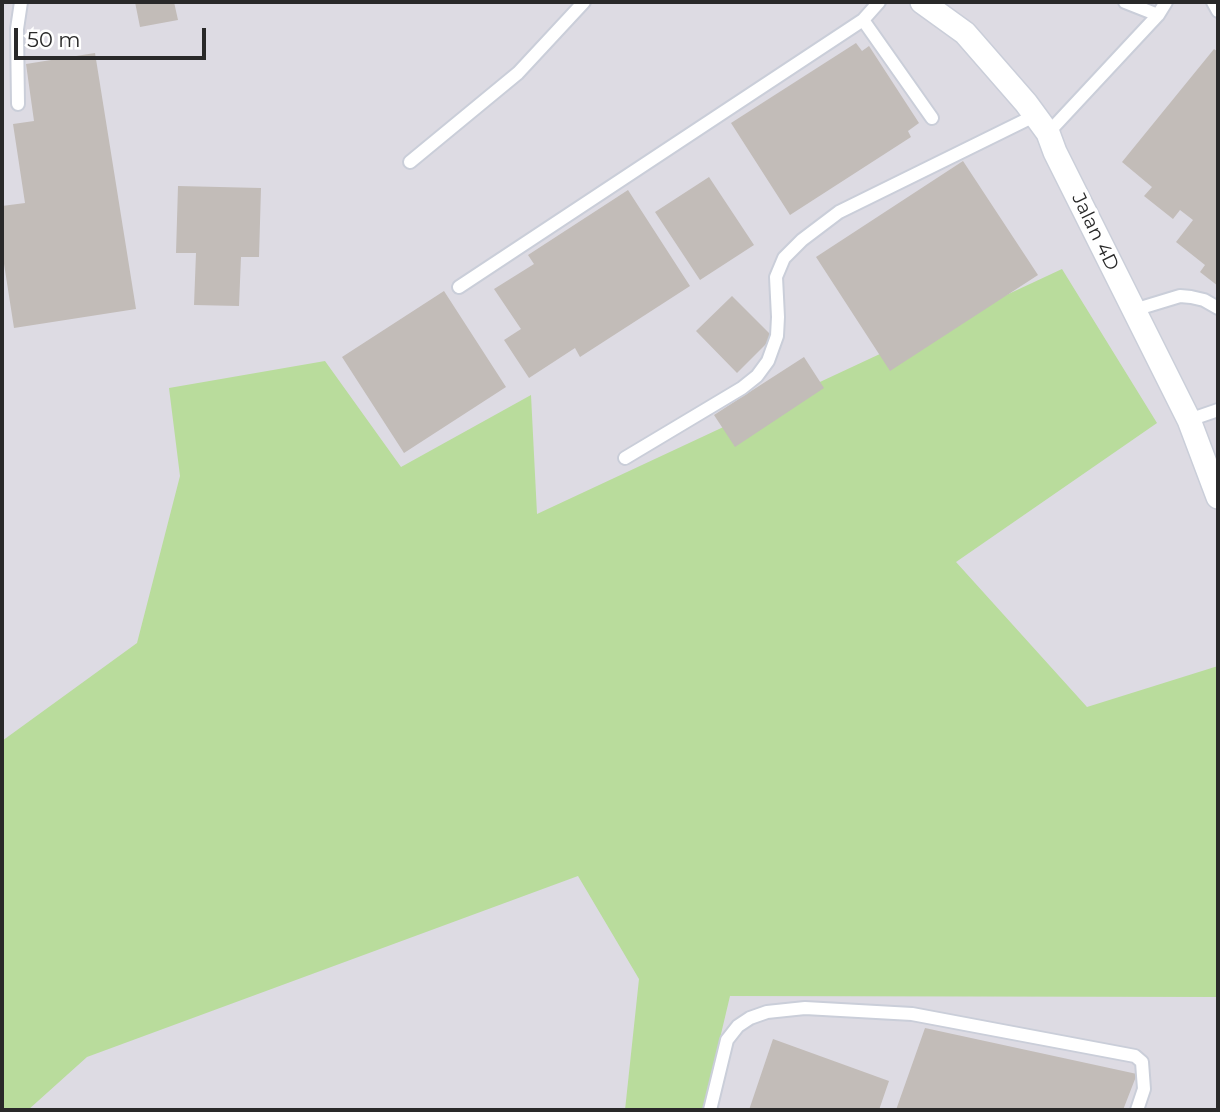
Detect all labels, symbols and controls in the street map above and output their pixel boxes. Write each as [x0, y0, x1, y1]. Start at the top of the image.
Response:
scale bar [18, 14, 210, 58]
text: 50 m [27, 27, 81, 52]
street label: Jalan 4D [1067, 190, 1123, 274]

